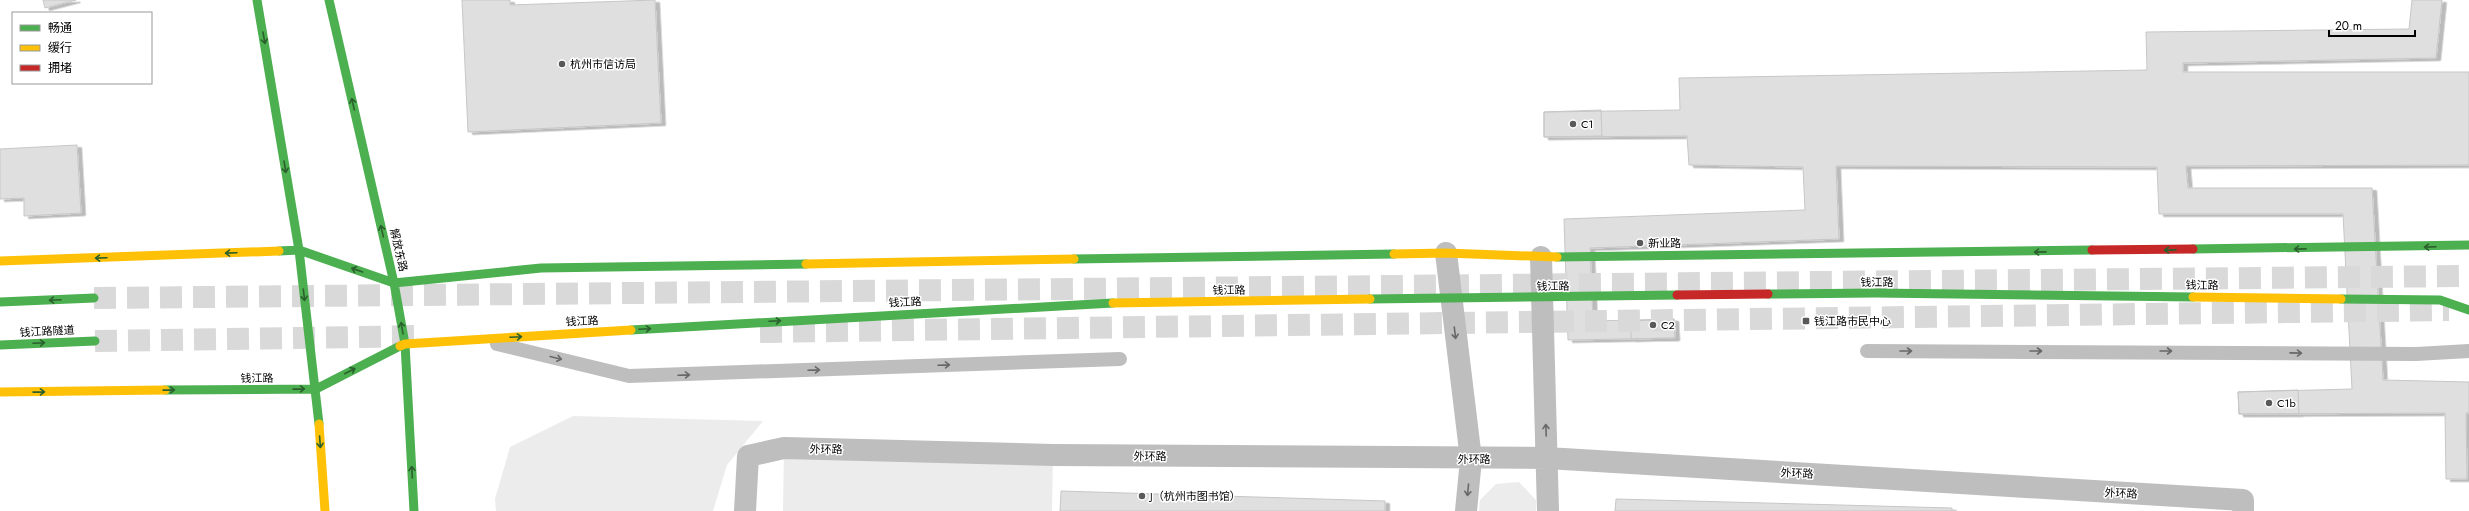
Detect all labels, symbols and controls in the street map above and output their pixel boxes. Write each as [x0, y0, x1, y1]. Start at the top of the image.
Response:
legend [12, 12, 152, 84]
scale bar [2329, 12, 2415, 38]
text: 20 m [2335, 17, 2362, 35]
text: 畅通 [48, 19, 72, 37]
one-way arrow [260, 32, 268, 45]
text: 缓行 [48, 39, 72, 57]
place label: 杭州市信访局 [570, 56, 636, 72]
text: 拥堵 [48, 59, 72, 77]
marker: 杭州市信访局 [557, 59, 567, 69]
one-way arrow [349, 98, 357, 111]
place label: C1 [1581, 116, 1594, 132]
marker: C1 [1568, 119, 1578, 129]
one-way arrow [281, 160, 289, 173]
one-way arrow [378, 225, 386, 238]
street label: 解放东路 [386, 227, 412, 273]
place label: 新业路 [1648, 235, 1681, 251]
marker: 新业路 [1635, 238, 1645, 248]
one-way arrow [2424, 243, 2437, 251]
one-way arrow [2294, 245, 2307, 253]
one-way arrow [2164, 246, 2177, 254]
one-way arrow [2034, 248, 2047, 256]
one-way arrow [225, 249, 238, 257]
one-way arrow [95, 254, 108, 261]
one-way arrow [351, 266, 364, 273]
street label: 钱江路 [1861, 274, 1894, 290]
street label: 钱江路 [2185, 277, 2219, 293]
street label: 钱江路 [1536, 278, 1570, 294]
street label: 钱江路 [1212, 282, 1246, 298]
one-way arrow [300, 288, 308, 301]
street label: 钱江路 [888, 293, 922, 311]
one-way arrow [49, 296, 62, 303]
street label: 钱江路 [565, 312, 599, 330]
place label: 钱江路市民中心 [1814, 313, 1891, 329]
marker: 钱江路市民中心 [1801, 316, 1811, 326]
one-way arrow [768, 317, 781, 325]
place label: C2 [1661, 317, 1675, 333]
marker: C2 [1648, 320, 1658, 330]
street label: 钱江路隧道 [19, 322, 75, 340]
one-way arrow [398, 322, 406, 335]
one-way arrow [638, 325, 651, 333]
one-way arrow [1452, 326, 1459, 339]
one-way arrow [509, 333, 522, 340]
one-way arrow [32, 340, 45, 347]
one-way arrow [1899, 347, 1912, 355]
one-way arrow [2029, 347, 2042, 355]
one-way arrow [2159, 348, 2172, 355]
one-way arrow [2289, 349, 2302, 357]
one-way arrow [549, 355, 562, 363]
one-way arrow [937, 362, 950, 369]
one-way arrow [807, 366, 820, 374]
one-way arrow [344, 367, 356, 375]
street label: 钱江路 [240, 370, 274, 386]
one-way arrow [677, 371, 690, 378]
one-way arrow [292, 385, 305, 393]
one-way arrow [162, 386, 175, 394]
one-way arrow [32, 388, 45, 396]
place label: C1b [2277, 395, 2296, 411]
marker: C1b [2264, 398, 2274, 408]
one-way arrow [1543, 424, 1550, 437]
one-way arrow [316, 435, 323, 448]
street label: 外环路 [809, 441, 843, 457]
street label: 外环路 [1133, 448, 1167, 464]
street label: 外环路 [1458, 451, 1491, 467]
street label: 外环路 [1780, 464, 1814, 482]
one-way arrow [408, 466, 416, 479]
one-way arrow [1465, 483, 1472, 496]
street label: 外环路 [2104, 484, 2138, 502]
place label: J（杭州市图书馆） [1148, 488, 1241, 504]
marker: J（杭州市图书馆） [1137, 491, 1147, 501]

